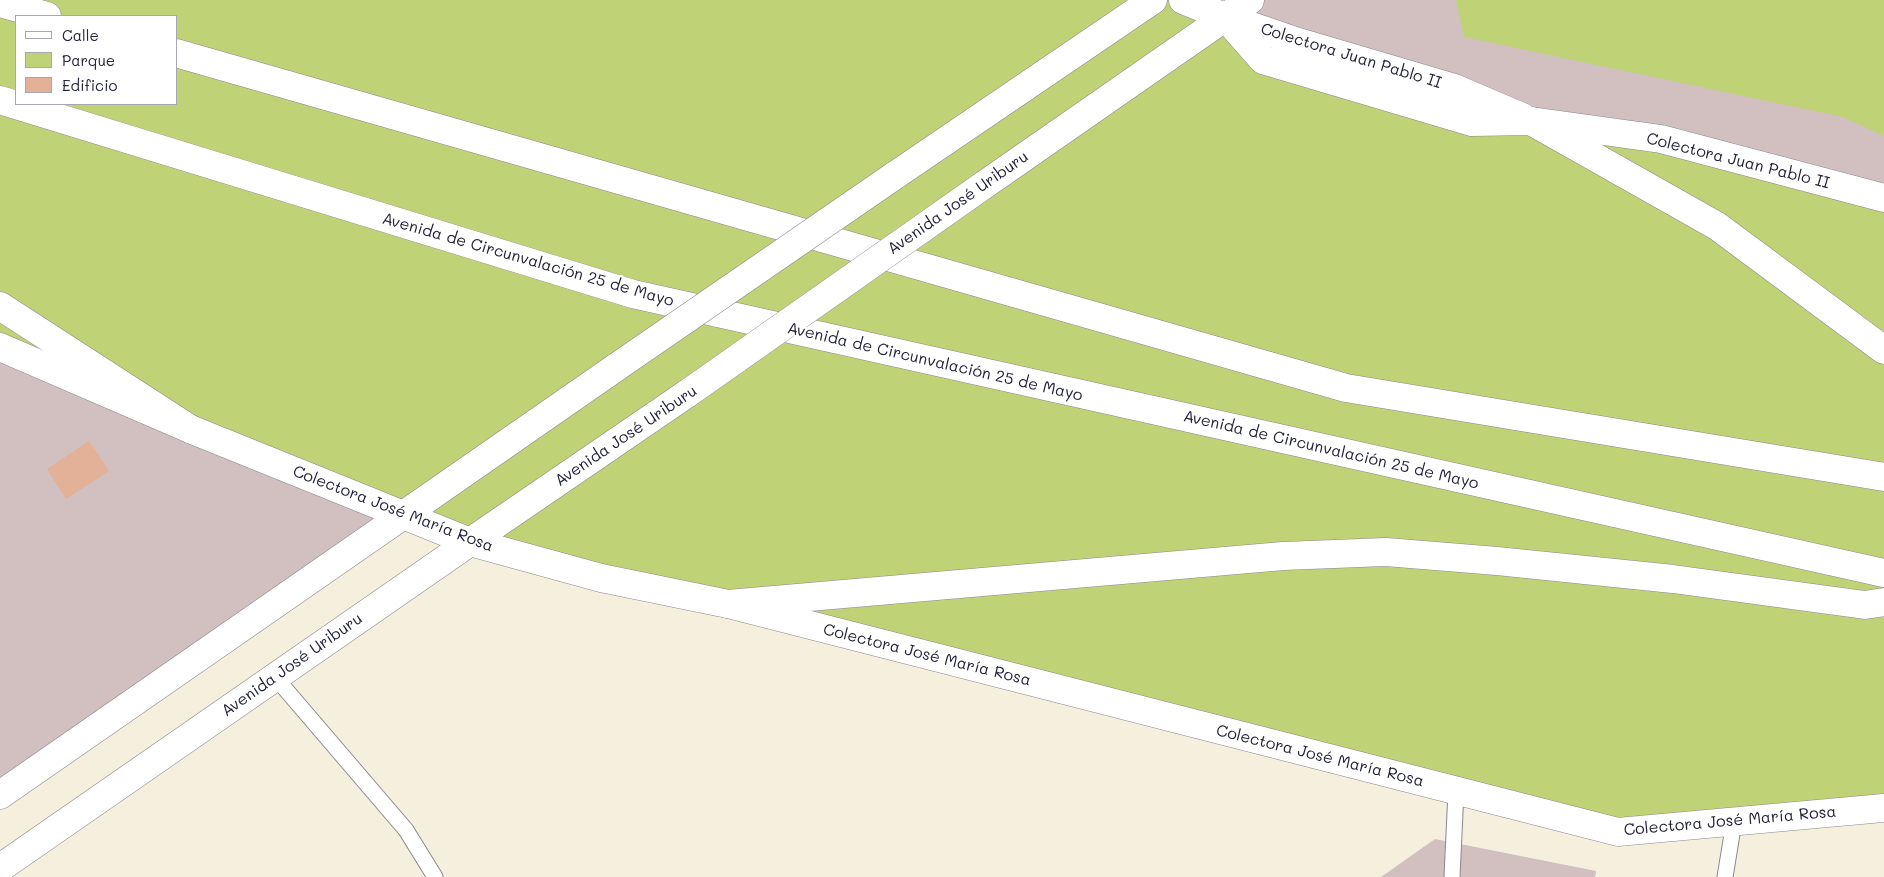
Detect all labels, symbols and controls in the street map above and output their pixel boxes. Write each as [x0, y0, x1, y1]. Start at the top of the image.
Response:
legend [15, 15, 178, 105]
street label: Colectora Juan Pablo II [1258, 19, 1444, 93]
text: Calle [62, 25, 99, 45]
text: Parque [62, 50, 115, 70]
text: Edificio [62, 75, 117, 95]
street label: Colectora Juan Pablo II [1644, 129, 1832, 193]
street label: Avenida José Uriburu [884, 147, 1032, 259]
street label: Avenida de Circunvalación 25 de Mayo [380, 209, 676, 311]
street label: Avenida de Circunvalación 25 de Mayo [785, 319, 1085, 405]
street label: Avenida José Uriburu [551, 381, 701, 491]
street label: Avenida de Circunvalación 25 de Mayo [1181, 407, 1481, 493]
street label: Colectora José María Rosa [290, 462, 496, 556]
street label: Avenida José Uriburu [218, 609, 366, 721]
street label: Colectora José María Rosa [821, 620, 1033, 690]
street label: Colectora José María Rosa [1214, 721, 1426, 791]
street label: Colectora José María Rosa [1623, 802, 1837, 840]

